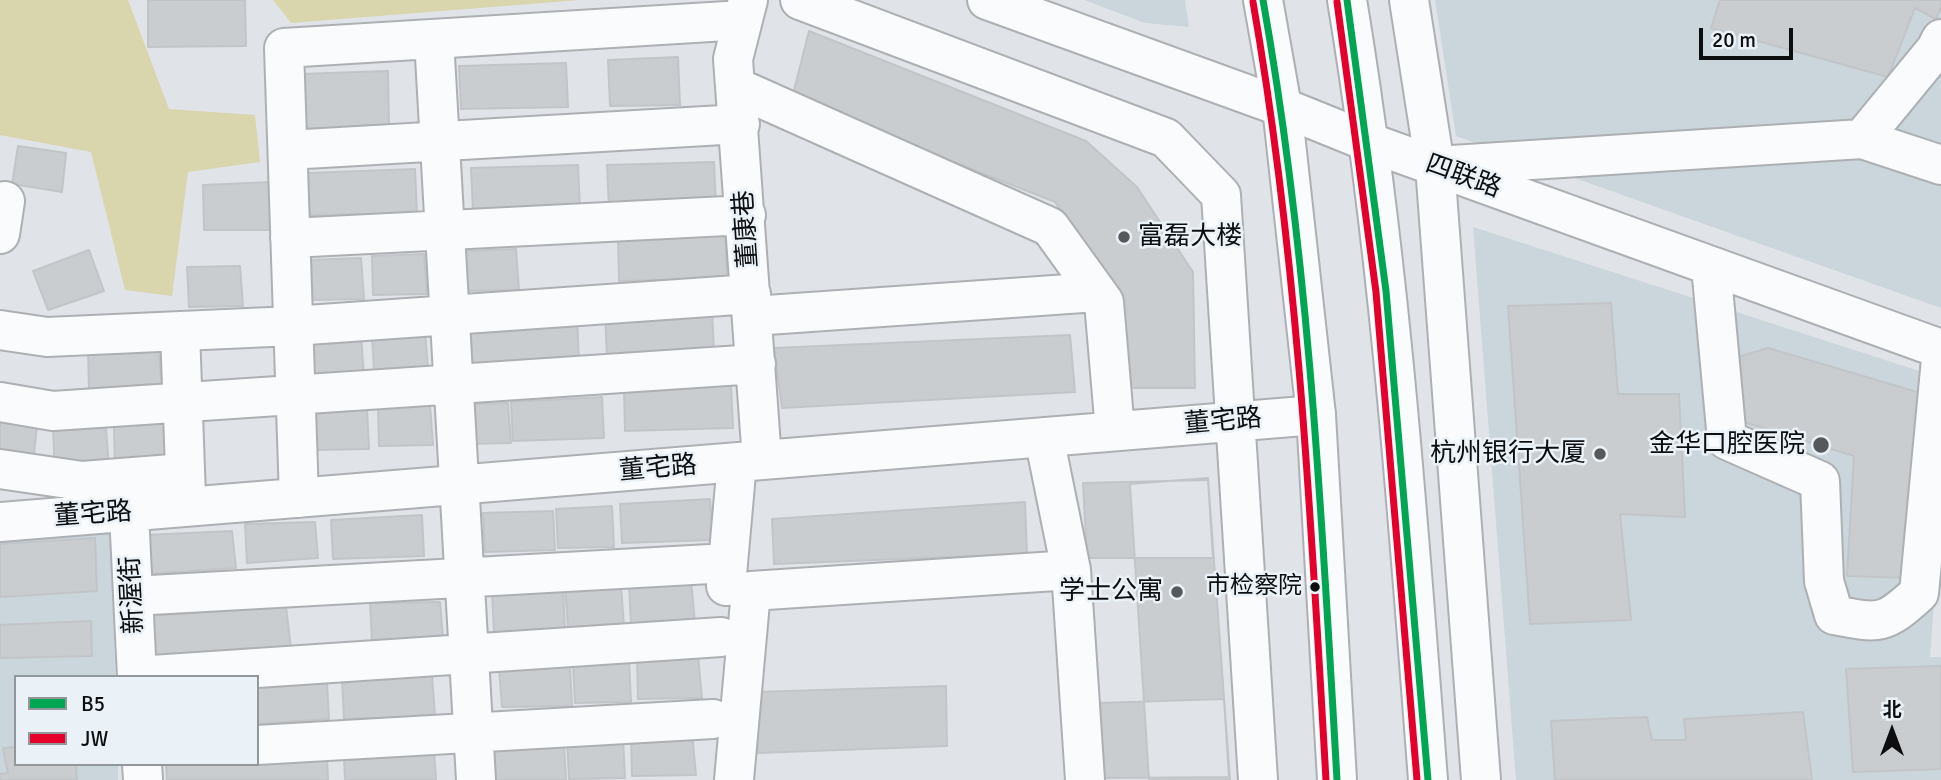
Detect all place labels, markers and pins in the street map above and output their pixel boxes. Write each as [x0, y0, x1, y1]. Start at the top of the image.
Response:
place label: 富磊大楼 [1138, 221, 1242, 253]
marker: 富磊大楼 [1116, 229, 1132, 245]
place label: 金华口腔医院 [1649, 429, 1805, 461]
marker: 金华口腔医院 [1811, 435, 1831, 455]
place label: 杭州银行大厦 [1430, 438, 1586, 470]
marker: 杭州银行大厦 [1592, 446, 1608, 462]
place label: 市检察院 [1206, 573, 1302, 601]
place label: 学士公寓 [1059, 576, 1163, 608]
marker: 市检察院 [1308, 580, 1322, 594]
marker: 学士公寓 [1169, 584, 1185, 600]

